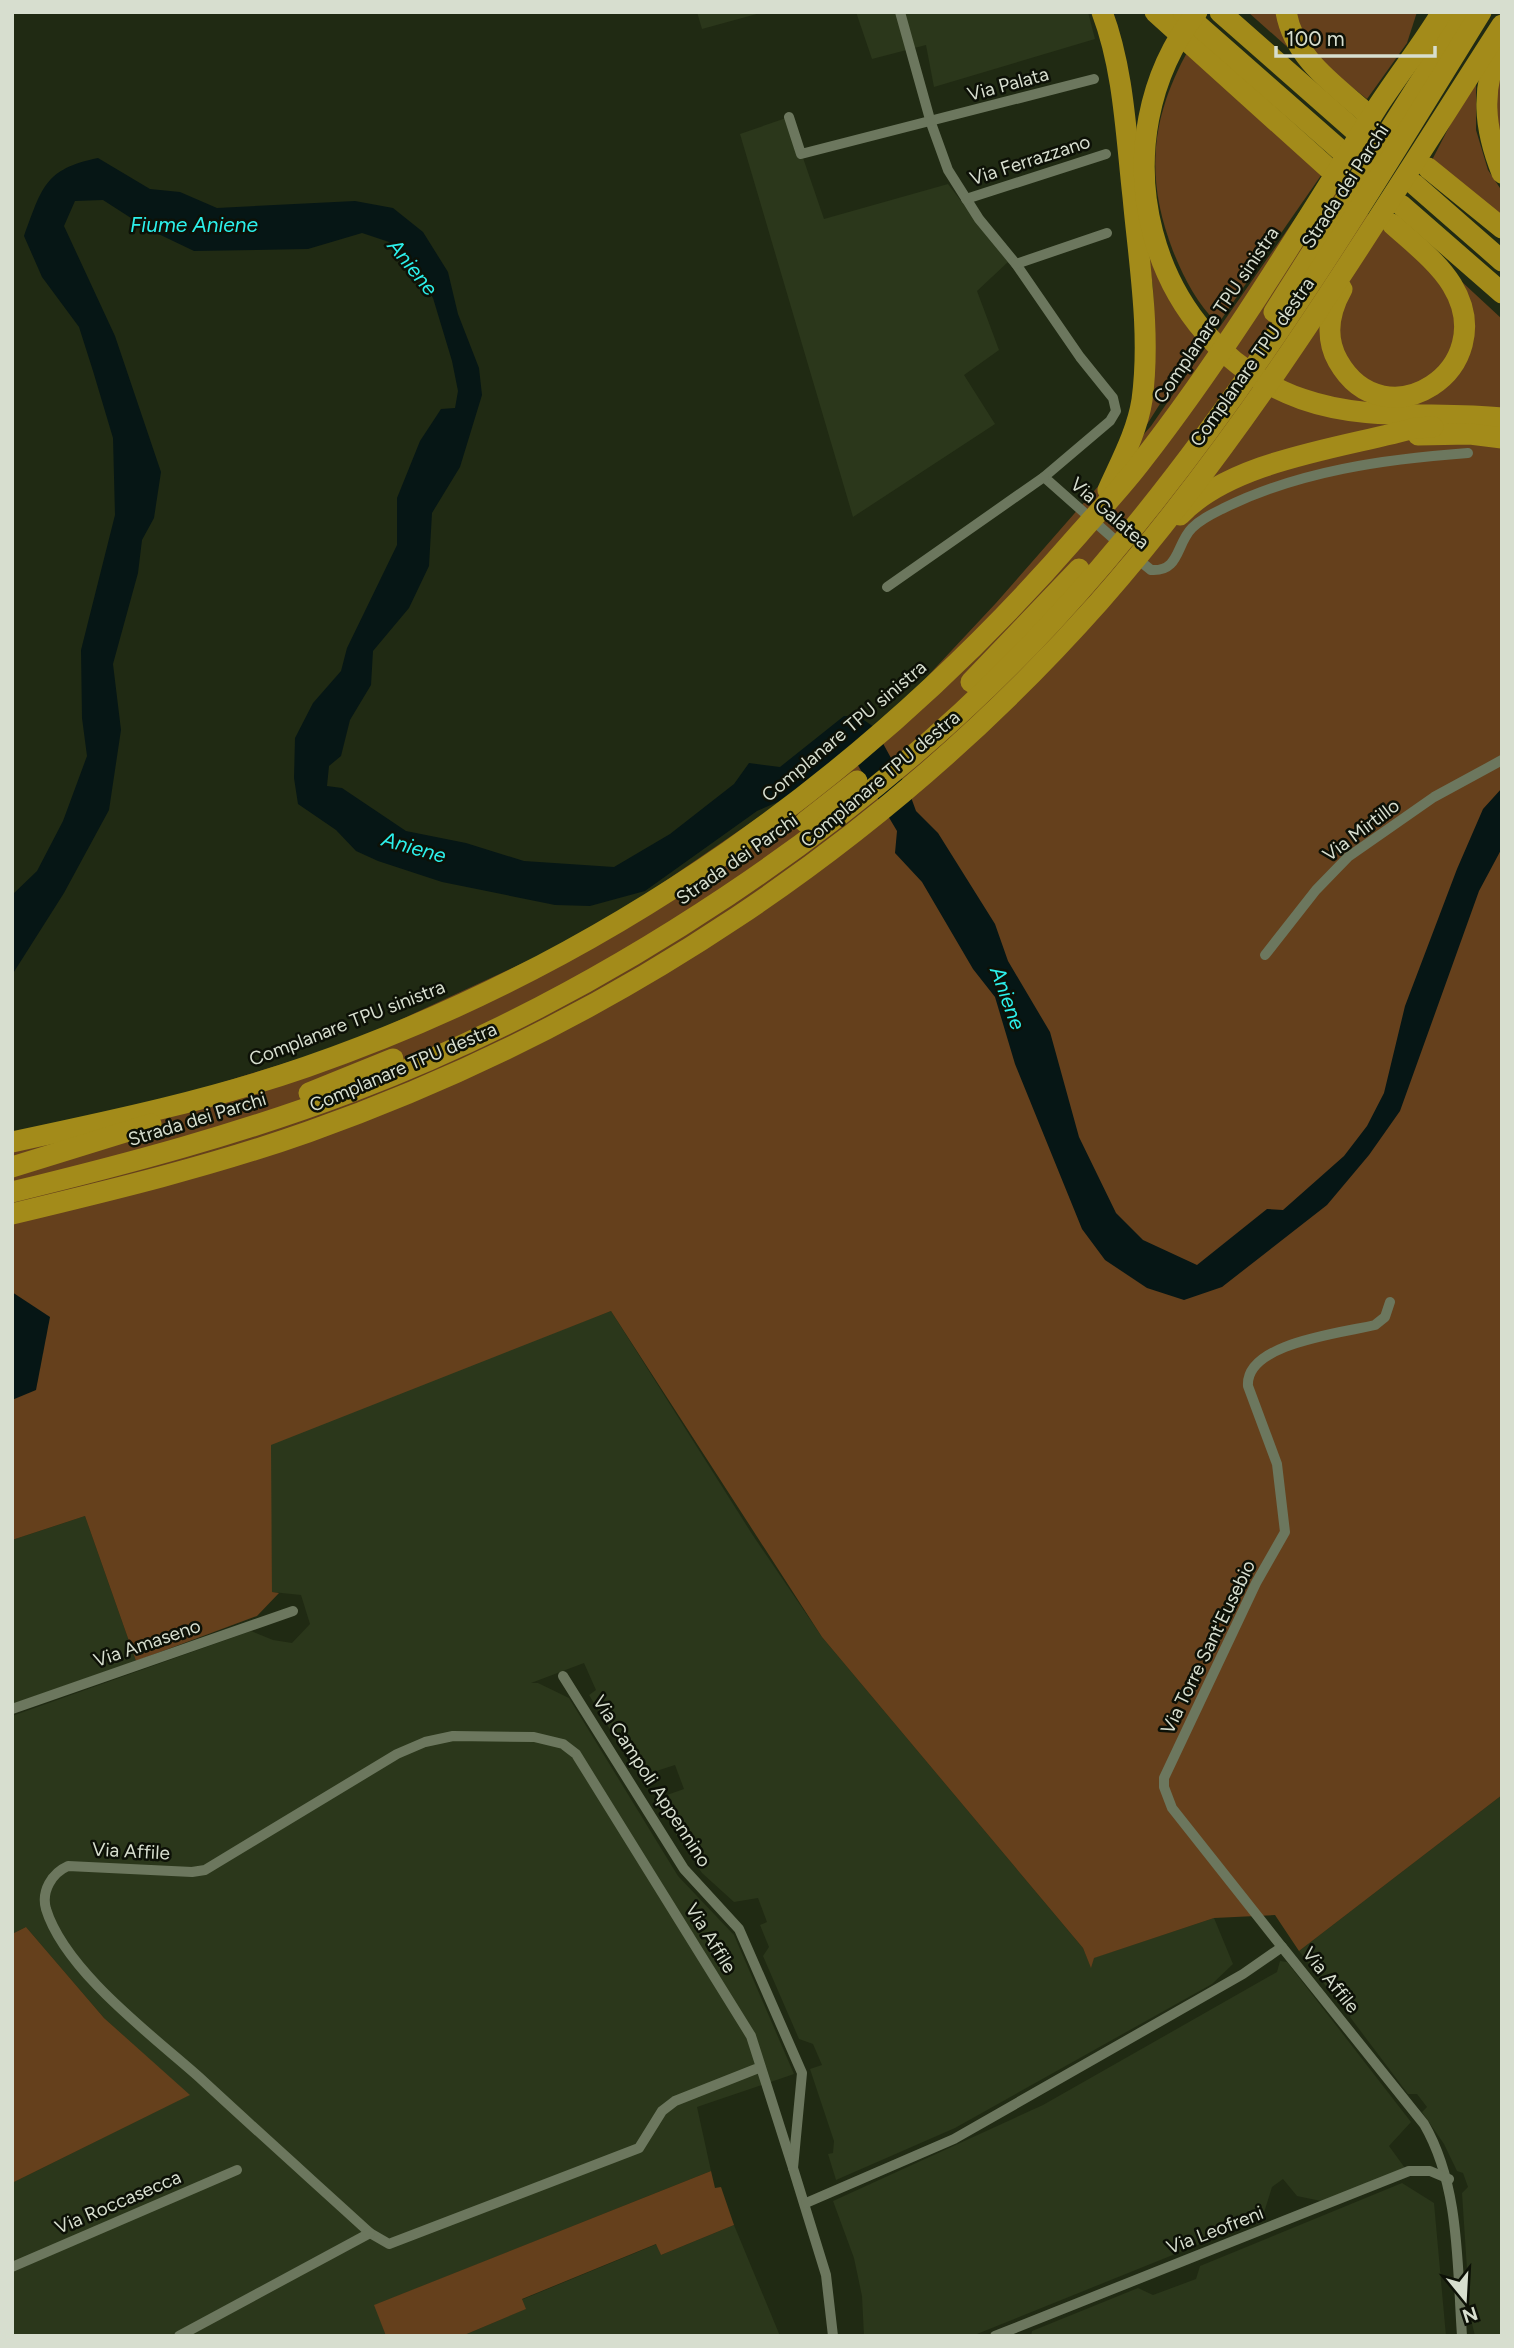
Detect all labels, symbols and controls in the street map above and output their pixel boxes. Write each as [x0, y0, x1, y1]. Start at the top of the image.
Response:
scale bar [1276, 14, 1435, 58]
text: 100 m [1286, 26, 1345, 51]
street label: Via Palata [965, 62, 1051, 106]
street label: Strada dei Parchi [1296, 120, 1394, 252]
street label: Via Ferrazzano [967, 130, 1093, 190]
water label: Fiume Aniene [130, 212, 259, 237]
street label: Complanare TPU sinistra [1148, 222, 1284, 408]
water label: Aniene [382, 233, 444, 301]
street label: Complanare TPU destra [1185, 273, 1319, 451]
street label: Via Galatea [1066, 472, 1154, 554]
street label: Complanare TPU sinistra [757, 655, 931, 807]
street label: Complanare TPU destra [796, 706, 964, 852]
street label: Via Mirtillo [1318, 794, 1404, 866]
street label: Strada dei Parchi [672, 808, 802, 910]
water label: Aniene [378, 826, 449, 868]
water label: Aniene [985, 962, 1031, 1034]
street label: Complanare TPU sinistra [246, 975, 448, 1071]
street label: Complanare TPU destra [306, 1017, 500, 1117]
street label: Strada dei Parchi [125, 1087, 269, 1151]
street label: Via Torre Sant'Eusebio [1156, 1556, 1260, 1738]
street label: Via Amaseno [91, 1614, 203, 1672]
street label: Via Campoli Appennino [588, 1691, 716, 1871]
street label: Via Affile [92, 1837, 170, 1865]
street label: Via Affile [681, 1899, 741, 1977]
street label: Via Affile [1298, 1943, 1364, 2017]
street label: Via Roccasecca [52, 2165, 184, 2239]
street label: Via Leofreni [1163, 2201, 1267, 2259]
north arrow [1430, 2264, 1500, 2334]
text: N [1460, 2301, 1481, 2328]

